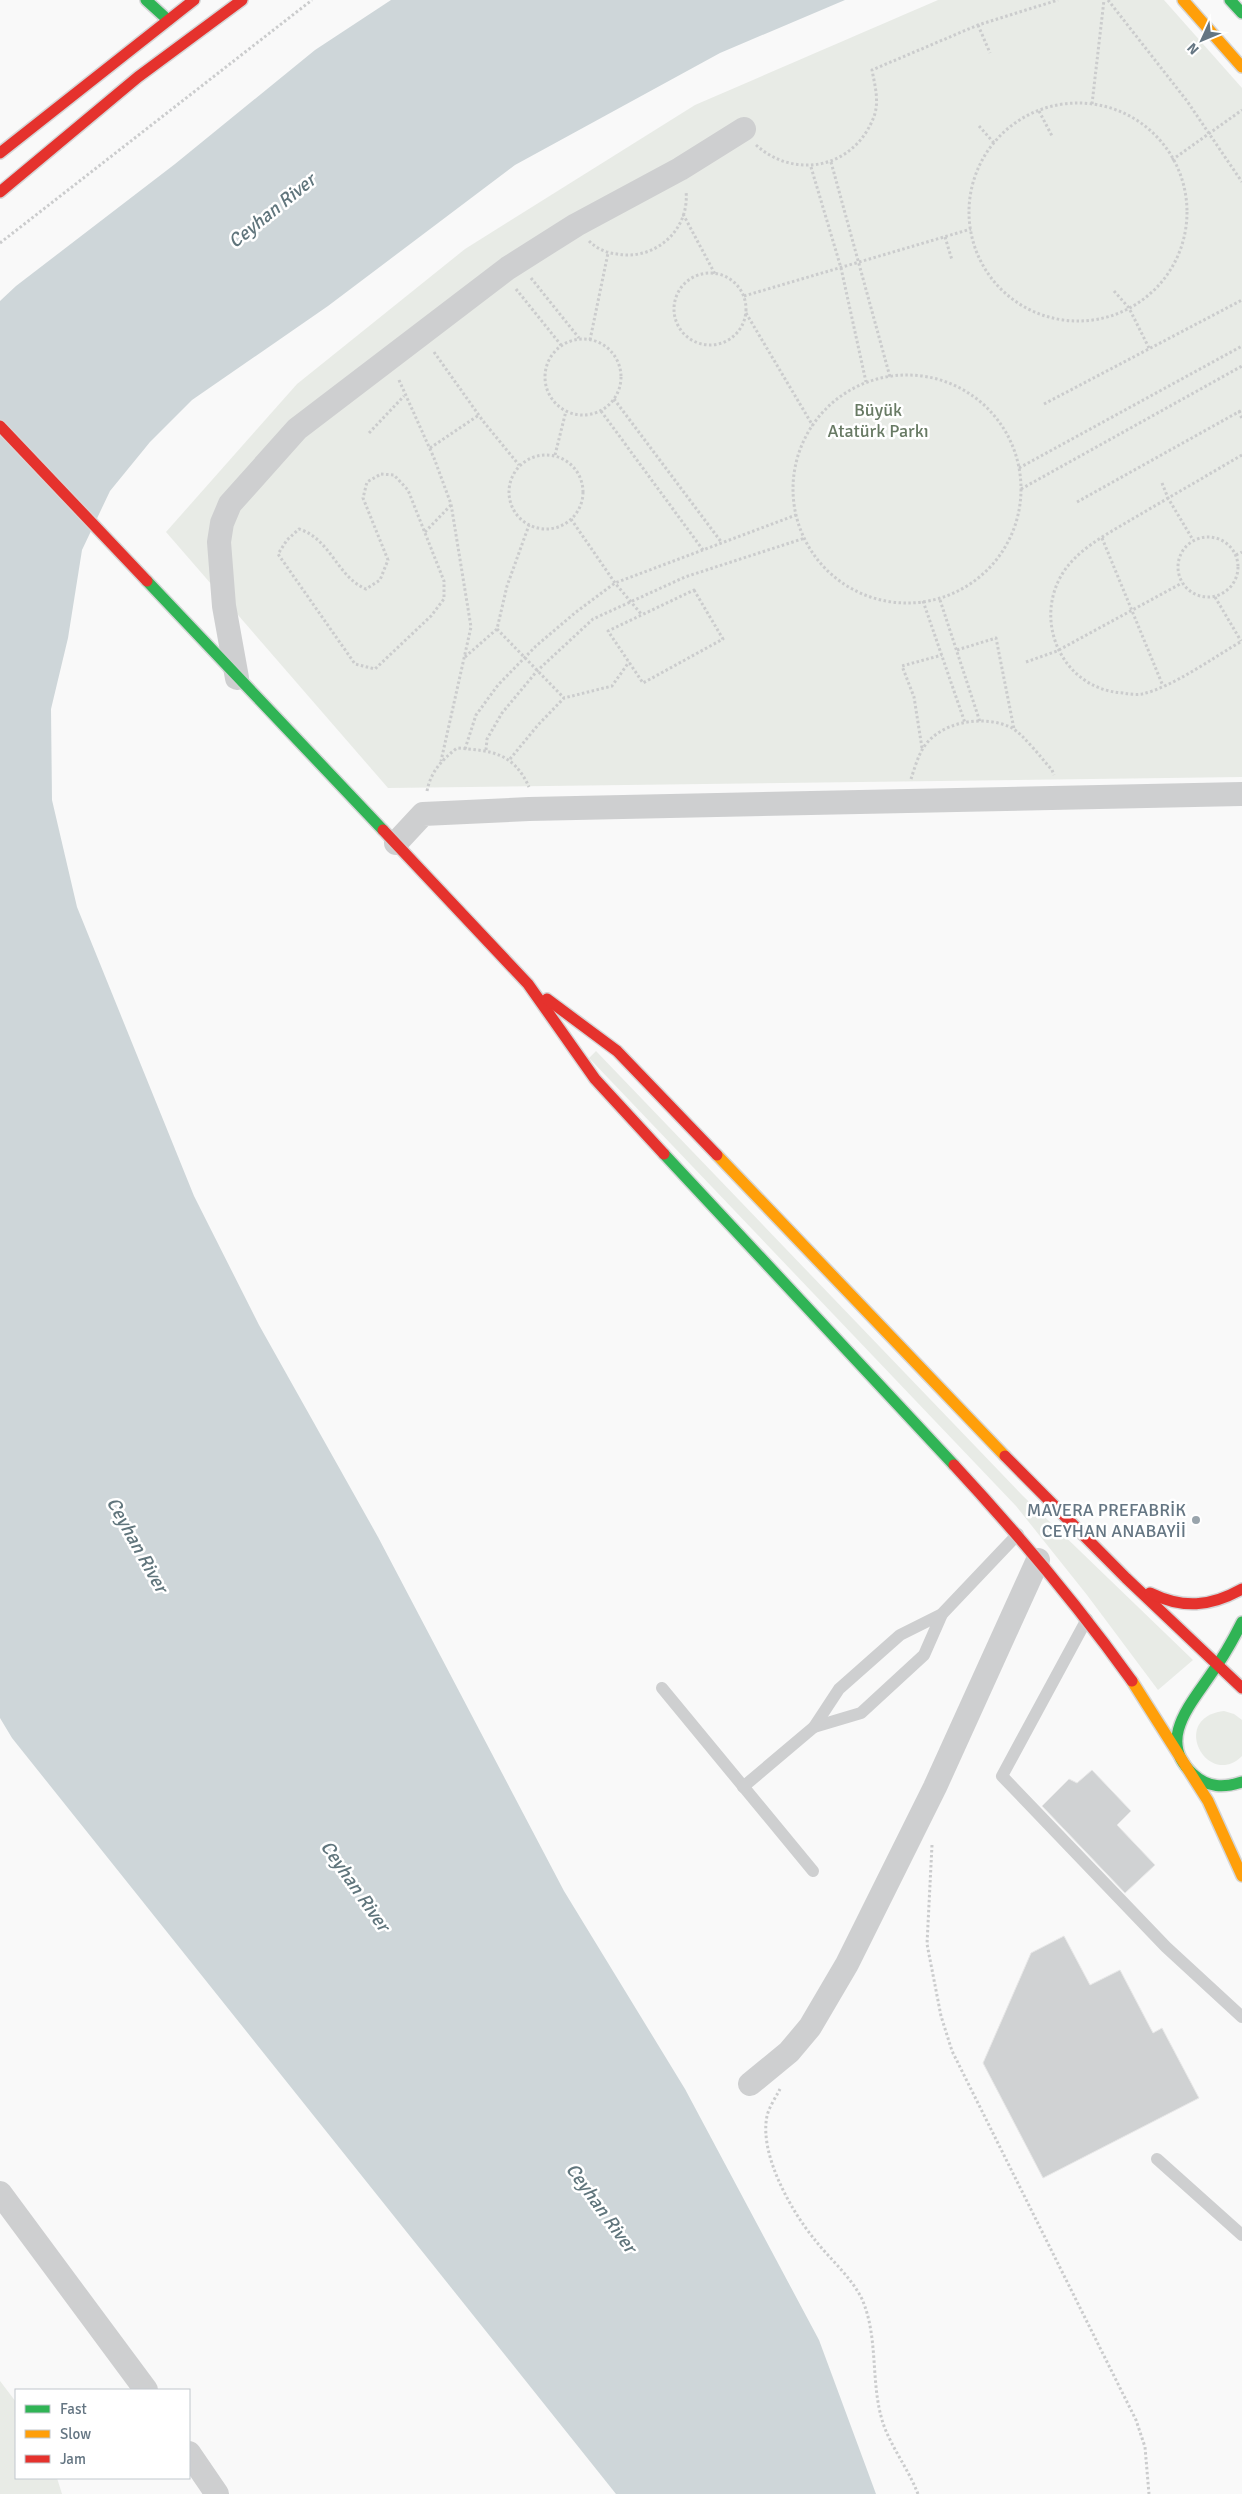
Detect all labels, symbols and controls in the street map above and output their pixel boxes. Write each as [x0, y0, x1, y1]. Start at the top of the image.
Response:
north arrow [1177, 15, 1227, 65]
text: N [1184, 39, 1203, 58]
water label: Ceyhan River [224, 167, 323, 253]
park label: Büyük Atatürk Parkı [827, 399, 929, 442]
water label: Ceyhan River [101, 1493, 174, 1599]
place label: MAVERA PREFABRİK CEYHAN ANABAYİİ [1027, 1499, 1186, 1542]
marker: MAVERA PREFABRİK CEYHAN ANABAYİİ [1190, 1514, 1202, 1526]
water label: Ceyhan River [315, 1836, 397, 1938]
water label: Ceyhan River [560, 2158, 643, 2260]
legend [15, 2389, 190, 2479]
text: Fast [60, 2400, 87, 2418]
text: Slow [60, 2425, 91, 2443]
text: Jam [60, 2450, 86, 2468]

